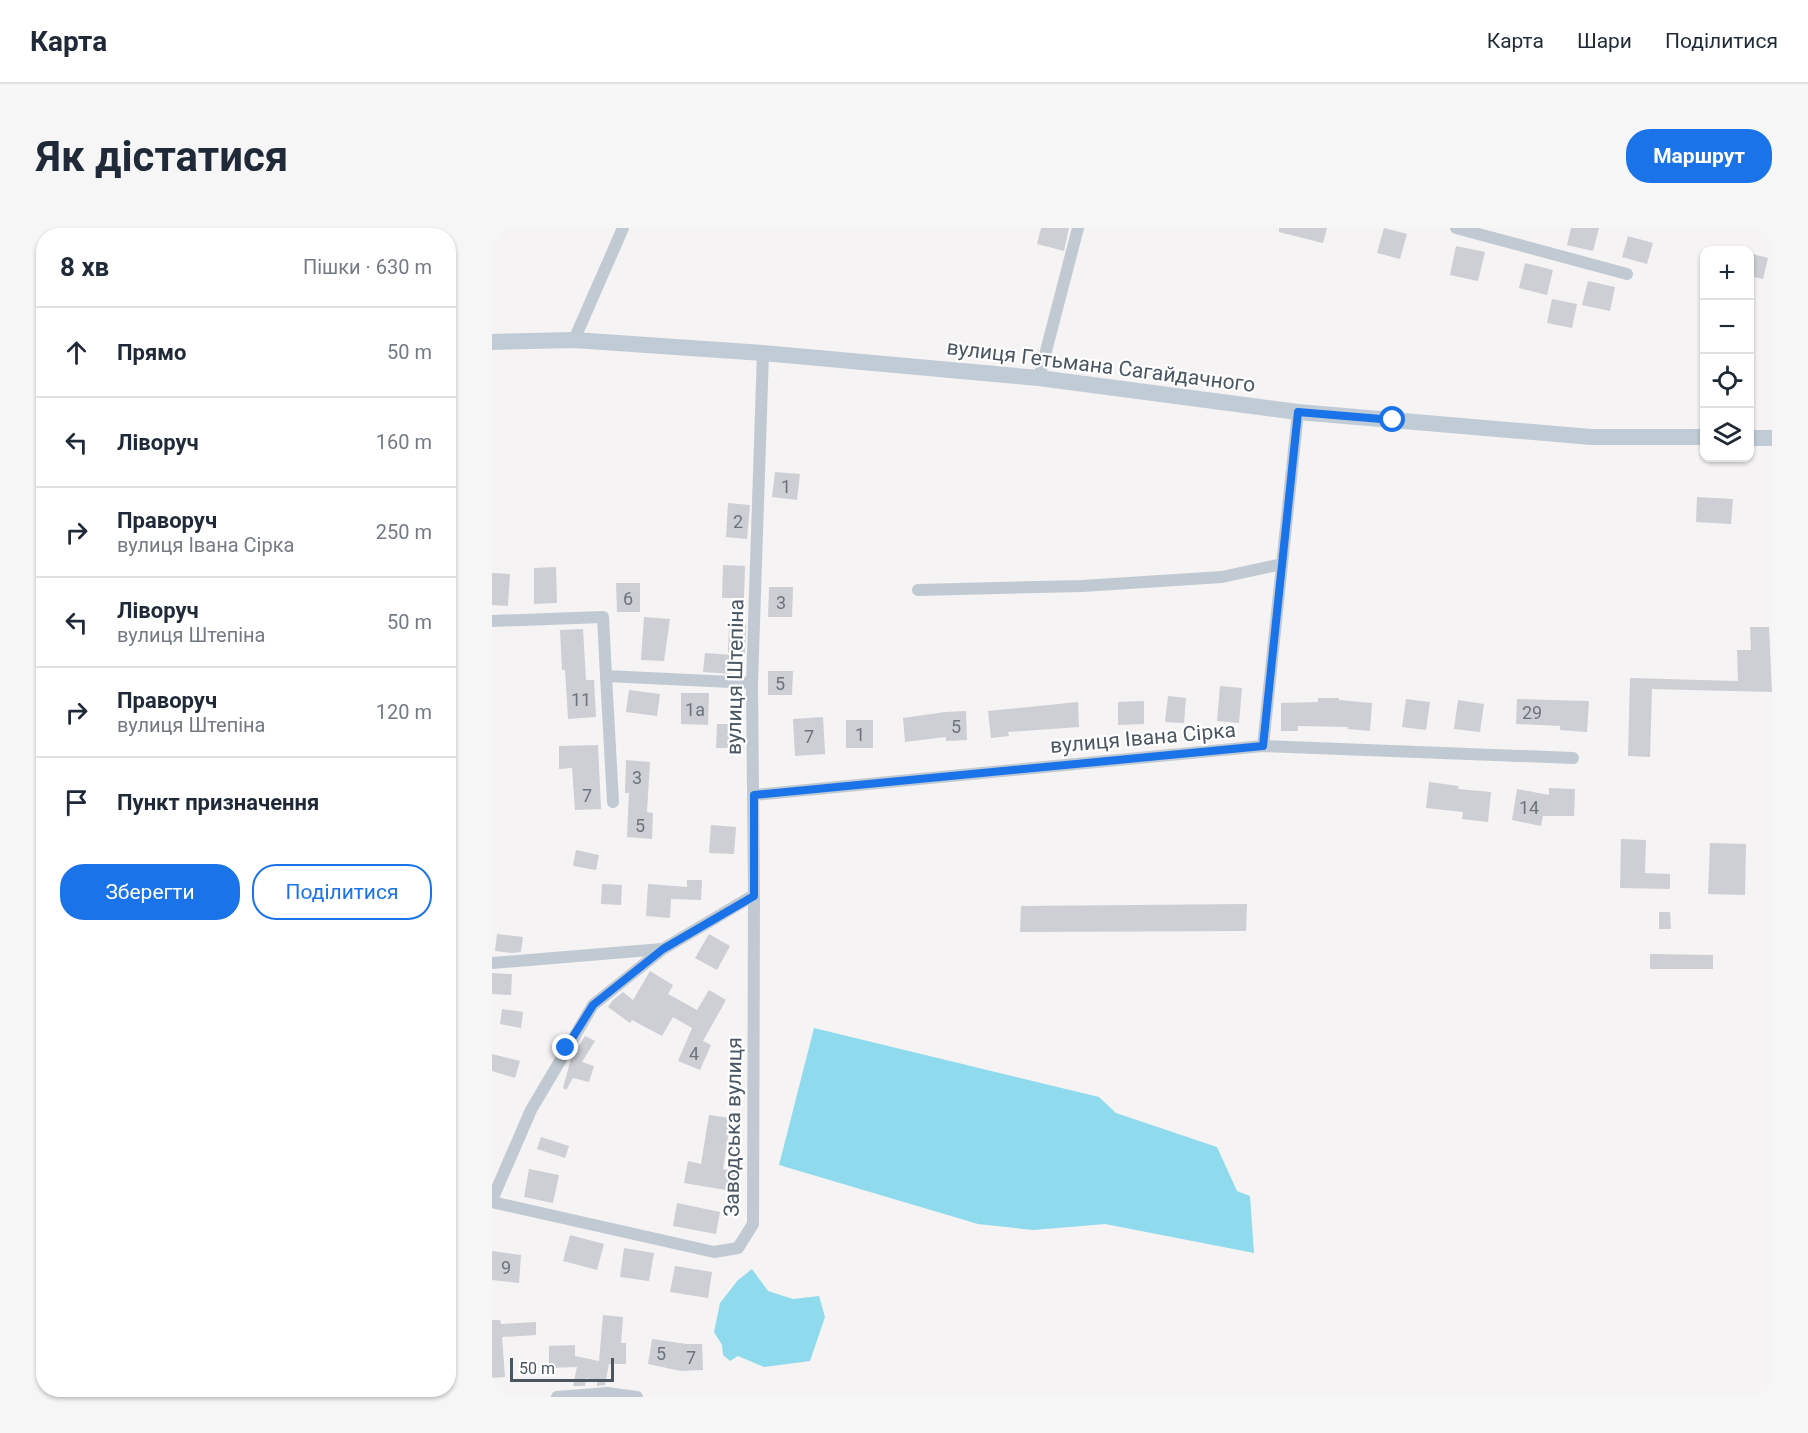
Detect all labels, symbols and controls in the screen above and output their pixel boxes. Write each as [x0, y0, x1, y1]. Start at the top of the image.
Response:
text: Карта [30, 25, 107, 58]
text: Карта [1487, 29, 1544, 53]
text: Шари [1577, 29, 1632, 53]
text: Поділитися [1665, 29, 1778, 53]
button: Маршрут [1626, 129, 1772, 183]
text: Як дістатися [36, 132, 288, 181]
map controls [1700, 246, 1754, 462]
button: + [1700, 246, 1754, 300]
text: 8 хв [60, 252, 109, 282]
text: Пішки · 630 m [303, 255, 432, 279]
button: − [1700, 300, 1754, 354]
street label: вулиця Гетьмана Сагайдачного [945, 335, 1257, 397]
icon: ahead [60, 336, 93, 369]
text: Прямо [117, 340, 186, 365]
text: 50 m [387, 340, 432, 364]
button: locate [1700, 354, 1754, 408]
route start [1379, 406, 1405, 432]
button: layers [1700, 408, 1754, 462]
icon: left [60, 426, 93, 459]
text: Ліворуч [117, 430, 199, 455]
text: 160 m [376, 430, 432, 454]
house number: 1 [781, 476, 791, 497]
text: Праворуч [117, 508, 217, 533]
house number: 2 [733, 511, 743, 532]
icon: right [60, 516, 93, 549]
text: 250 m [376, 520, 432, 544]
text: вулиця Івана Сірка [117, 533, 294, 557]
house number: 6 [623, 588, 633, 609]
house number: 3 [776, 592, 786, 613]
text: Ліворуч [117, 598, 199, 623]
street label: вулиця Штепіна [722, 599, 748, 755]
icon: left [60, 606, 93, 639]
text: 50 m [387, 610, 432, 634]
text: вулиця Штепіна [117, 623, 266, 647]
house number: 5 [775, 673, 785, 694]
text: Праворуч [117, 688, 217, 713]
house number: 11 [571, 689, 591, 710]
icon: right [60, 696, 93, 729]
house number: 1а [685, 699, 705, 720]
text: 120 m [376, 700, 432, 724]
house number: 29 [1522, 702, 1542, 723]
text: вулиця Штепіна [117, 713, 266, 737]
house number: 5 [951, 716, 961, 737]
street label: вулиця Івана Сірка [1049, 718, 1237, 758]
house number: 1 [855, 724, 865, 745]
house number: 7 [804, 726, 814, 747]
house number: 3 [632, 767, 642, 788]
house number: 7 [582, 785, 592, 806]
icon: arrive [60, 786, 93, 819]
text: Пункт призначення [117, 790, 319, 815]
house number: 14 [1519, 797, 1539, 818]
house number: 5 [635, 815, 645, 836]
button: Зберегти [60, 864, 240, 920]
button: Поділитися [252, 864, 432, 920]
route end [552, 1034, 578, 1060]
street label: Заводська вулиця [719, 1037, 747, 1217]
house number: 4 [689, 1043, 699, 1064]
house number: 9 [501, 1257, 511, 1278]
house number: 5 [656, 1343, 666, 1364]
house number: 7 [686, 1347, 696, 1368]
scale bar [510, 1355, 614, 1382]
text: 50 m [519, 1359, 555, 1378]

